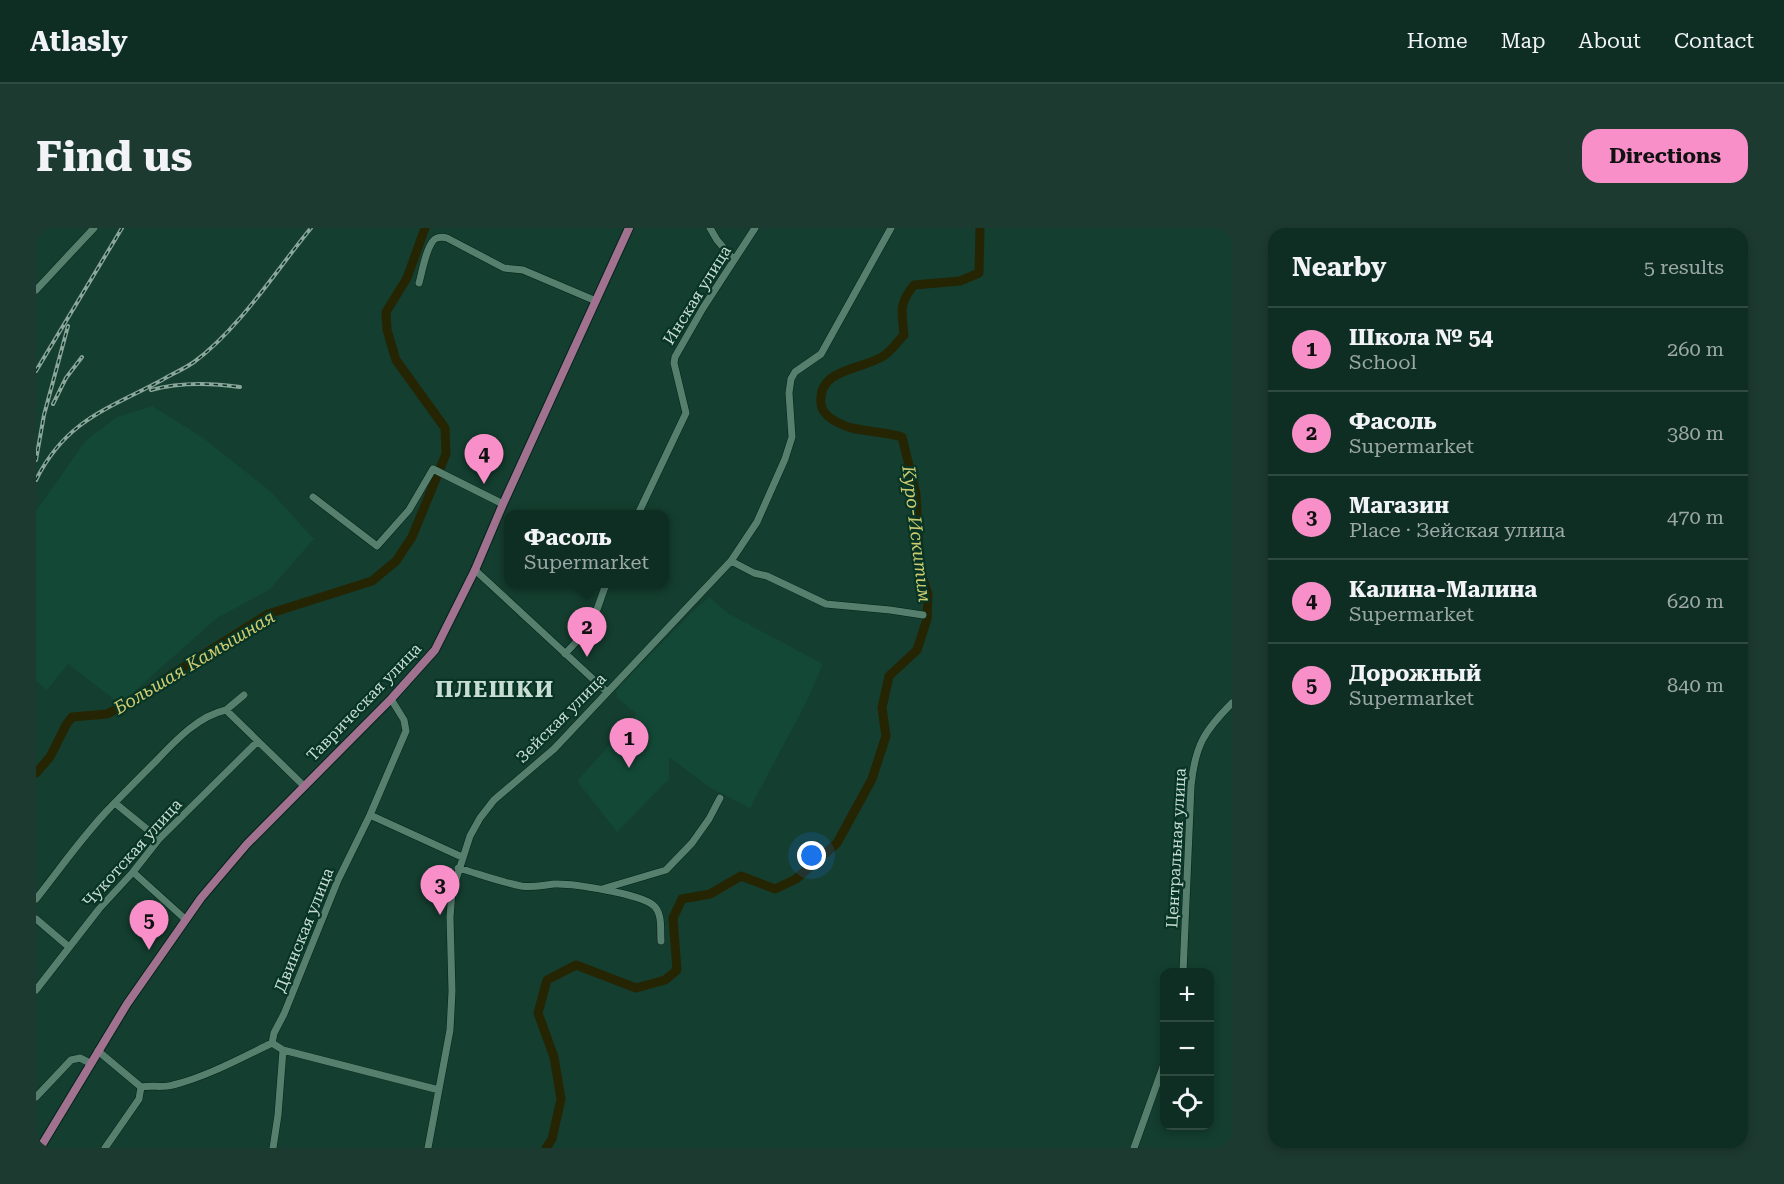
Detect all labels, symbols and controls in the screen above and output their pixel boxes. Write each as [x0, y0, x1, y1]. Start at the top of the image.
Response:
text: Atlasly [30, 25, 128, 58]
text: Home [1407, 29, 1468, 53]
text: Map [1501, 29, 1546, 53]
text: About [1579, 29, 1641, 53]
text: Contact [1674, 29, 1754, 53]
button: Directions [1582, 129, 1748, 183]
text: Find us [36, 132, 193, 181]
street label: Инская улица [659, 242, 735, 348]
text: Nearby [1292, 252, 1386, 282]
text: 5 results [1644, 255, 1724, 279]
text: Школа № 54 [1349, 325, 1493, 350]
text: 1 [1306, 337, 1317, 361]
text: 260 m [1667, 337, 1724, 361]
text: School [1349, 350, 1417, 374]
text: Фасоль [1349, 409, 1437, 434]
text: 2 [1306, 421, 1317, 445]
text: 380 m [1667, 421, 1724, 445]
pin: 4 [464, 434, 504, 484]
text: Supermarket [1349, 434, 1474, 458]
water label: Куро-Искитим [898, 464, 936, 603]
text: Магазин [1349, 493, 1449, 518]
text: 3 [1306, 505, 1317, 529]
text: 470 m [1667, 505, 1724, 529]
popup [504, 510, 669, 588]
text: Place · Зейская улица [1349, 518, 1565, 542]
text: Фасоль [524, 525, 612, 550]
text: Supermarket [524, 550, 649, 574]
text: Калина-Малина [1349, 577, 1537, 602]
text: 4 [1306, 589, 1317, 613]
text: 620 m [1667, 589, 1724, 613]
text: Supermarket [1349, 602, 1474, 626]
water label: Большая Камышная [109, 606, 278, 719]
pin: 2 [568, 608, 606, 657]
street label: Таврическая улица [303, 639, 425, 765]
text: Дорожный [1349, 661, 1481, 686]
street label: Зейская улица [512, 669, 610, 767]
text: 5 [1306, 673, 1317, 697]
text: 840 m [1667, 673, 1724, 697]
district label: ПЛЕШКИ [435, 677, 555, 702]
text: Supermarket [1349, 686, 1474, 710]
pin: 1 [610, 718, 648, 768]
street label: Центральная улица [1162, 767, 1190, 929]
street label: Чукотская улица [78, 795, 186, 911]
your location [797, 841, 826, 870]
street label: Двинская улица [270, 865, 338, 995]
pin: 3 [420, 866, 460, 915]
pin: 5 [130, 900, 168, 950]
map controls [1160, 968, 1214, 1130]
button: + [1160, 968, 1214, 1022]
button: − [1160, 1022, 1214, 1076]
button: locate [1160, 1076, 1214, 1130]

